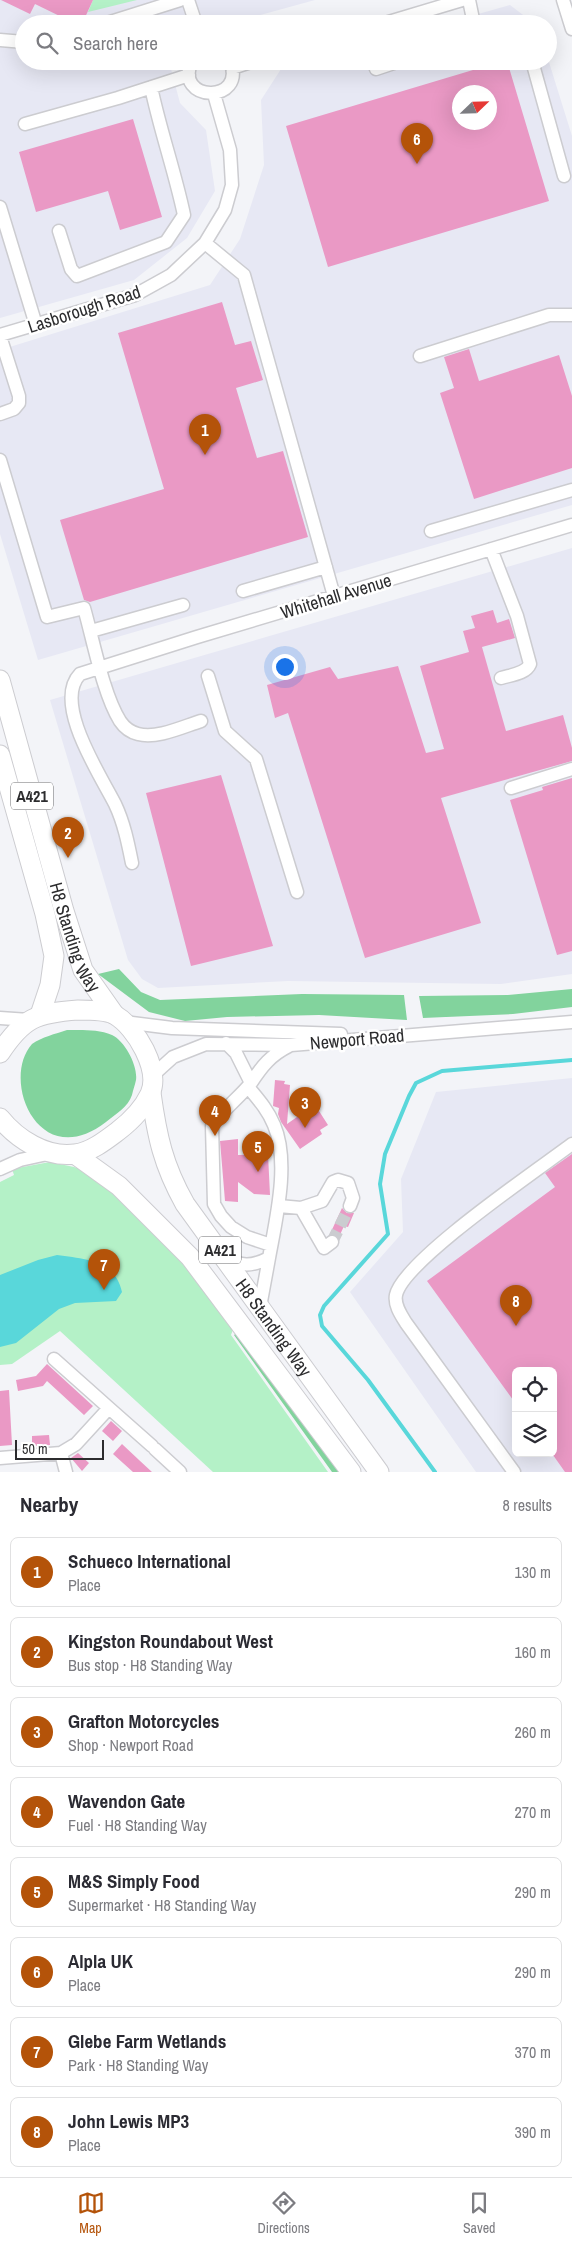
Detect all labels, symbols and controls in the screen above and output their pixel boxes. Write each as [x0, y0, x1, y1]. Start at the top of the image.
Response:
search box [15, 15, 557, 70]
icon: search [33, 29, 61, 57]
text: Search here [73, 30, 158, 56]
north arrow [452, 85, 497, 130]
pin: 6 [401, 123, 433, 164]
street label: Lasborough Road [24, 279, 144, 339]
pin: 1 [189, 414, 221, 455]
street label: Whitehall Avenue [278, 567, 394, 625]
your location [272, 654, 298, 680]
road number: A421 [11, 782, 53, 809]
pin: 2 [52, 817, 84, 858]
street label: H8 Standing Way [44, 879, 107, 997]
street label: Newport Road [309, 1022, 405, 1056]
pin: 3 [289, 1087, 321, 1128]
pin: 4 [199, 1095, 231, 1136]
pin: 5 [242, 1131, 274, 1172]
road number: A421 [199, 1236, 241, 1264]
pin: 7 [88, 1249, 120, 1290]
street label: H8 Standing Way [230, 1273, 318, 1382]
pin: 8 [500, 1285, 532, 1326]
map controls [512, 1367, 557, 1457]
button: locate [512, 1367, 557, 1412]
button: layers [512, 1412, 557, 1457]
scale bar [15, 1437, 104, 1460]
text: 50 m [22, 1440, 48, 1458]
text: Nearby [20, 1490, 78, 1519]
text: 8 results [502, 1494, 552, 1516]
text: Schueco International [68, 1548, 231, 1574]
text: 1 [33, 1561, 41, 1583]
text: 130 m [515, 1561, 551, 1583]
text: Place [68, 1574, 101, 1596]
text: Kingston Roundabout West [68, 1628, 273, 1654]
text: 2 [33, 1641, 41, 1663]
text: 160 m [515, 1641, 551, 1663]
text: Bus stop · H8 Standing Way [68, 1654, 232, 1676]
text: Grafton Motorcycles [68, 1708, 220, 1734]
text: 3 [33, 1721, 41, 1743]
text: 260 m [515, 1721, 551, 1743]
text: Shop · Newport Road [68, 1734, 193, 1756]
text: Wavendon Gate [68, 1788, 185, 1814]
text: 4 [33, 1801, 41, 1823]
text: 270 m [515, 1801, 551, 1823]
text: Fuel · H8 Standing Way [68, 1814, 207, 1836]
text: M&S Simply Food [68, 1868, 200, 1894]
text: 5 [33, 1881, 41, 1903]
text: 290 m [515, 1881, 551, 1903]
text: Supermarket · H8 Standing Way [68, 1894, 256, 1916]
text: Alpla UK [68, 1948, 133, 1974]
text: 6 [33, 1961, 41, 1983]
text: 290 m [515, 1961, 551, 1983]
text: Place [68, 1974, 101, 1996]
text: Glebe Farm Wetlands [68, 2028, 226, 2054]
text: 7 [33, 2041, 41, 2063]
text: 370 m [515, 2041, 551, 2063]
text: Park · H8 Standing Way [68, 2054, 208, 2076]
text: John Lewis MP3 [68, 2108, 189, 2134]
text: 8 [33, 2121, 41, 2143]
text: 390 m [515, 2121, 551, 2143]
text: Place [68, 2134, 101, 2156]
tab: Map [77, 2189, 105, 2237]
tab: Directions [258, 2189, 310, 2237]
tab: Saved [463, 2189, 495, 2237]

